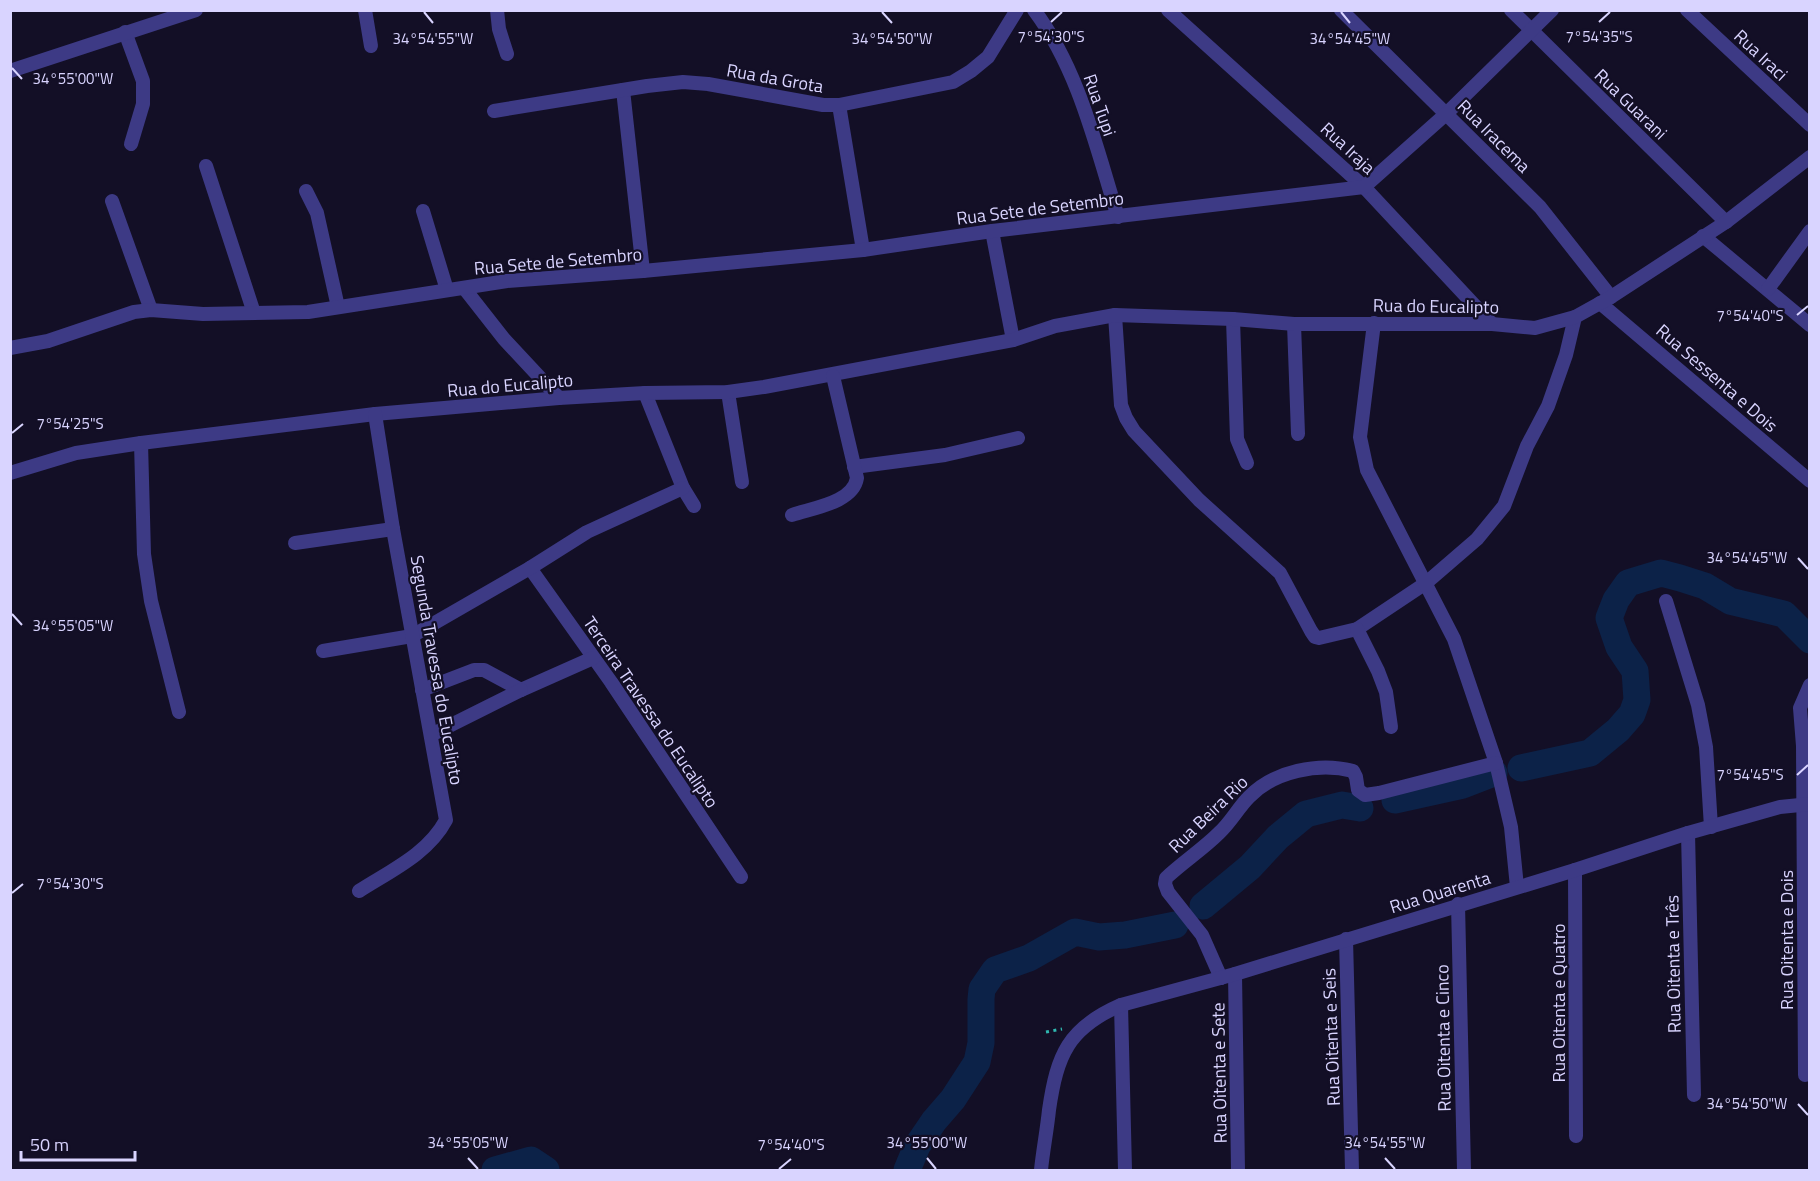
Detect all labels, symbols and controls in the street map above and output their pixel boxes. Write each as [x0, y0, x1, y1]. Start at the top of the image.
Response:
street label: Rua Iraci [1728, 23, 1794, 87]
text: 7°54'30"S [1017, 25, 1085, 48]
text: 7°54'35"S [1565, 25, 1633, 48]
text: 34°54'55"W [393, 27, 473, 50]
text: 34°54'50"W [852, 27, 932, 50]
text: 34°54'45"W [1310, 27, 1390, 50]
street label: Rua da Grota [724, 56, 826, 100]
street label: Rua Guarani [1588, 62, 1674, 146]
text: 34°55'00"W [33, 67, 113, 90]
street label: Rua Tupi [1077, 70, 1123, 140]
street label: Rua Iracema [1451, 93, 1537, 179]
street label: Rua Iraja [1315, 116, 1381, 180]
street label: Rua Sete de Setembro [955, 184, 1125, 232]
street label: Rua Sete de Setembro [473, 240, 643, 282]
street label: Rua do Eucalipto [1373, 291, 1499, 321]
text: 7°54'40"S [1716, 304, 1784, 327]
street label: Rua Sessenta e Dois [1650, 317, 1784, 439]
street label: Rua do Eucalipto [446, 366, 574, 404]
text: 7°54'25"S [36, 412, 104, 435]
text: 34°54'45"W [1707, 546, 1787, 569]
street label: Segunda Travessa do Eucalipto [403, 553, 471, 787]
street label: Terceira Travessa do Eucalipto [577, 611, 725, 813]
text: 34°55'05"W [33, 614, 113, 637]
text: 7°54'45"S [1716, 763, 1784, 786]
street label: Rua Beira Rio [1162, 769, 1254, 859]
street label: Rua Quarenta [1386, 864, 1494, 920]
street label: Rua Oitenta e Dois [1773, 870, 1800, 1010]
text: 7°54'30"S [36, 872, 104, 895]
street label: Rua Oitenta e Três [1658, 895, 1688, 1033]
street label: Rua Oitenta e Quatro [1545, 923, 1572, 1083]
street label: Rua Oitenta e Cinco [1428, 964, 1458, 1112]
street label: Rua Oitenta e Seis [1315, 968, 1347, 1106]
street label: Rua Oitenta e Sete [1204, 1002, 1234, 1144]
text: 34°54'50"W [1707, 1092, 1787, 1115]
scale bar [21, 1124, 135, 1162]
text: 50 m [30, 1131, 69, 1158]
text: 34°55'05"W [428, 1131, 508, 1154]
text: 34°55'00"W [887, 1131, 967, 1154]
text: 34°54'55"W [1345, 1131, 1425, 1154]
text: 7°54'40"S [757, 1133, 825, 1156]

